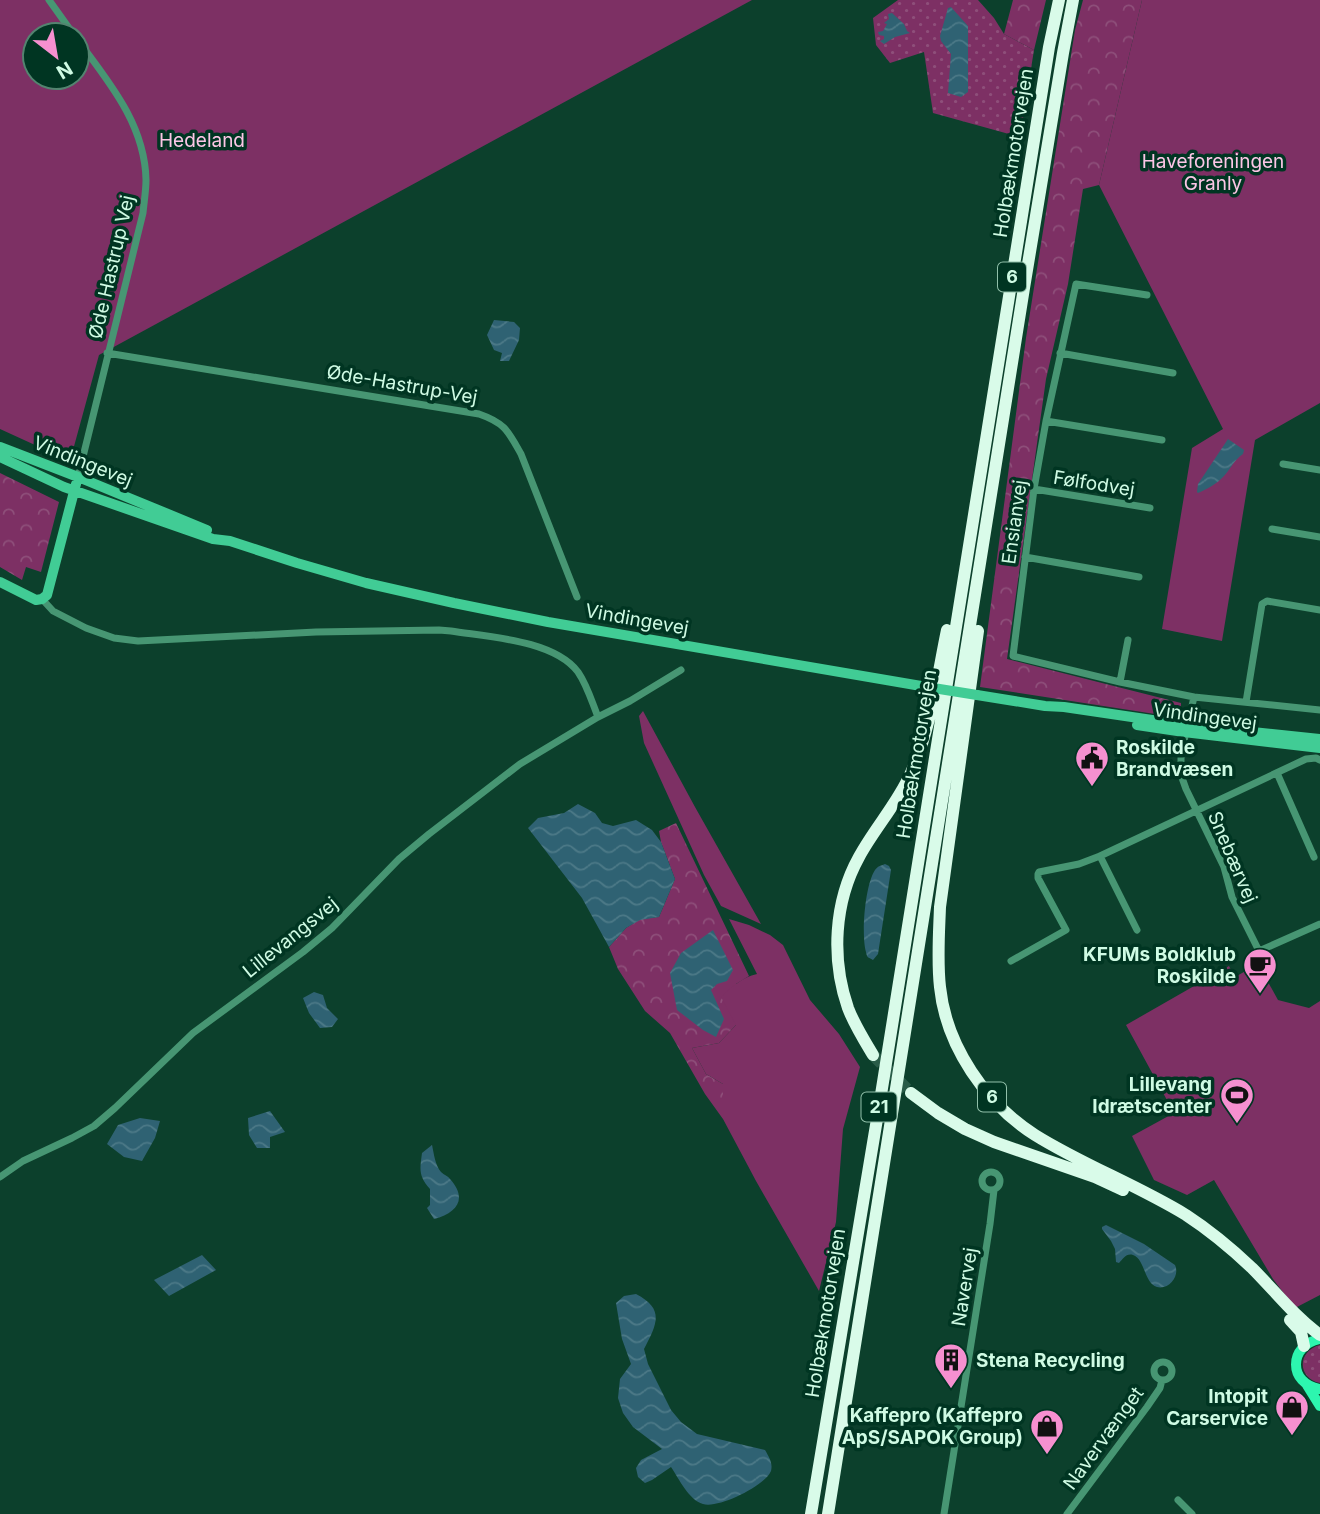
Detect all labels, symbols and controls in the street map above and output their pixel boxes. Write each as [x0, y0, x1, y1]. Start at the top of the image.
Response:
north arrow [21, 21, 91, 91]
text: N [52, 57, 77, 84]
street label: Holbækmotorvejen [989, 67, 1038, 239]
park label: Hedeland [159, 129, 245, 152]
park label: Haveforeningen Granly [1142, 150, 1284, 195]
street label: Øde Hastrup Vej [84, 193, 139, 341]
road number: 6 [998, 262, 1026, 292]
street label: Øde-Hastrup-Vej [325, 360, 479, 409]
street label: Vindingevej [30, 431, 136, 492]
street label: Følfodvej [1052, 466, 1136, 501]
street label: Ensianvej [997, 478, 1032, 566]
street label: Vindingevej [583, 599, 690, 640]
street label: Holbækmotorvejen [892, 668, 941, 840]
street label: Vindingevej [1151, 698, 1258, 735]
place label: Roskilde Brandvæsen [1116, 736, 1233, 781]
public building icon: Roskilde Brandvæsen [1073, 739, 1111, 788]
street label: Snebærvej [1203, 808, 1262, 906]
street label: Lillevangsvej [238, 892, 342, 983]
place label: KFUMs Boldklub Roskilde [1083, 943, 1236, 988]
cafe icon: KFUMs Boldklub Roskilde [1241, 946, 1279, 995]
place label: Lillevang Idrætscenter [1092, 1073, 1212, 1118]
sports icon: Lillevang Idrætscenter [1218, 1076, 1256, 1125]
road number: 6 [978, 1082, 1006, 1112]
road number: 21 [862, 1092, 896, 1122]
street label: Holbækmotorvejen [801, 1227, 850, 1399]
street label: Navervej [947, 1246, 982, 1328]
building icon: Stena Recycling [932, 1341, 970, 1390]
place label: Stena Recycling [976, 1349, 1125, 1372]
street label: Navervænget [1058, 1382, 1148, 1494]
place label: Intopit Carservice [1166, 1385, 1268, 1430]
shop icon: Intopit Carservice [1273, 1388, 1311, 1437]
place label: Kaffepro (Kaffepro ApS/SAPOK Group) [842, 1404, 1023, 1449]
shop icon: Kaffepro (Kaffepro ApS/SAPOK Group) [1028, 1407, 1066, 1456]

